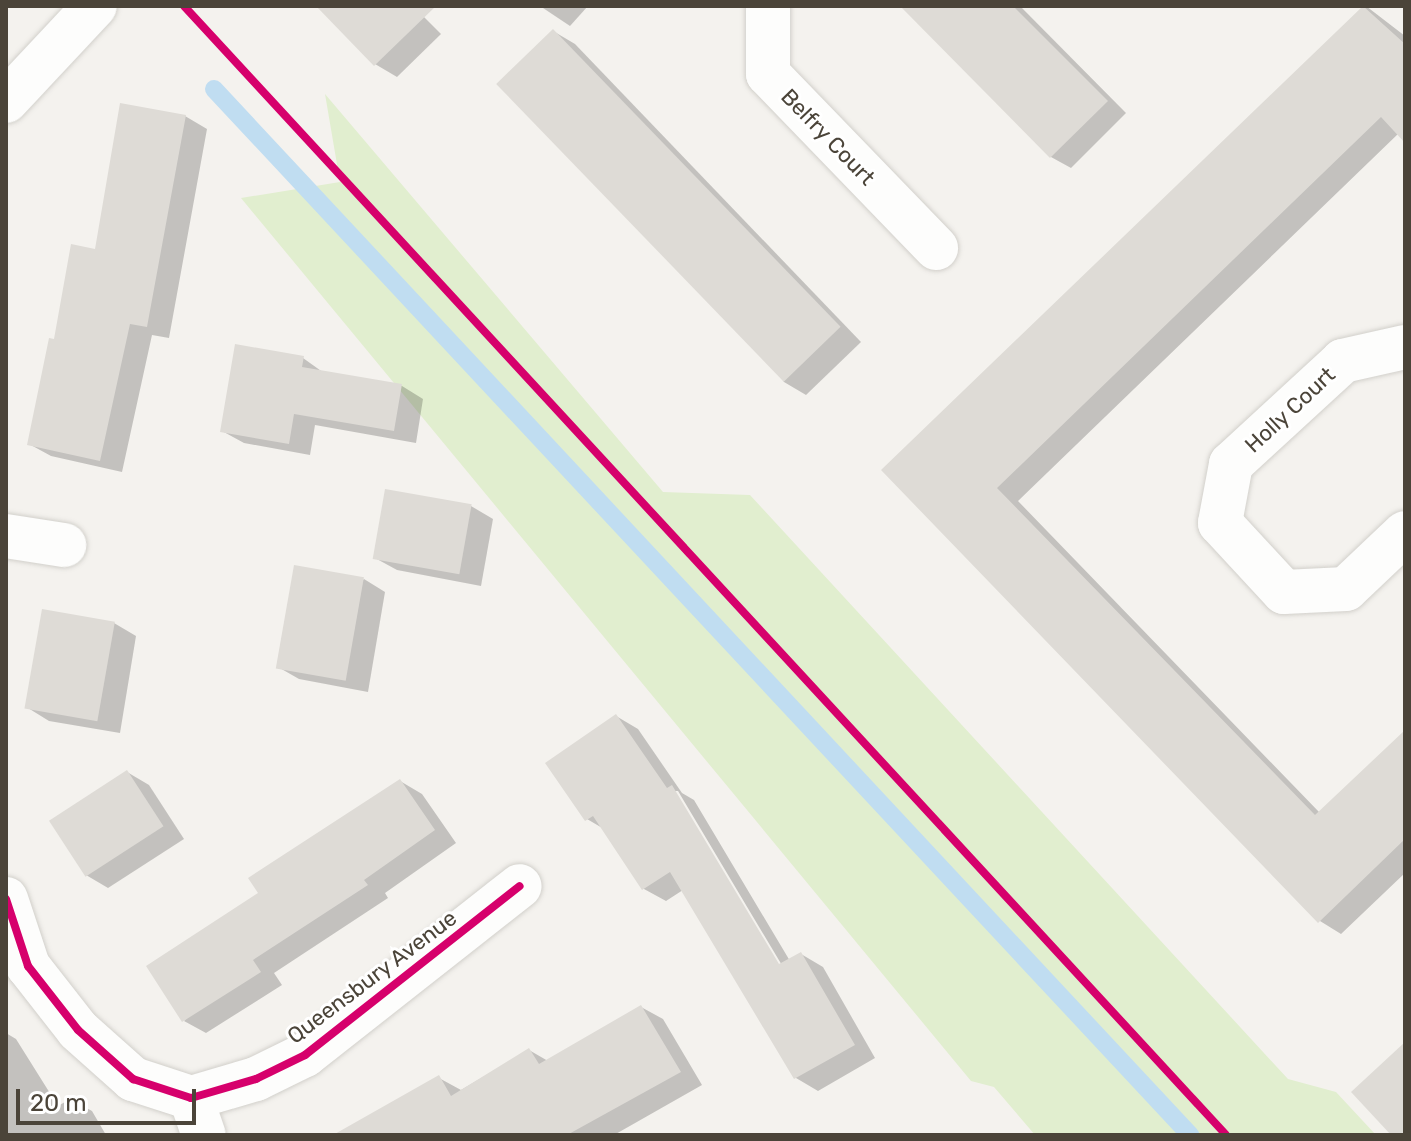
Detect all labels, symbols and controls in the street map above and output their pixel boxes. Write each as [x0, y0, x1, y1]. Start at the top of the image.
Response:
street label: Belfry Court [775, 83, 881, 191]
street label: Holly Court [1239, 361, 1341, 459]
street label: Queensbury Avenue [282, 904, 462, 1050]
scale bar [20, 1073, 200, 1123]
text: 20 m [30, 1089, 87, 1117]

